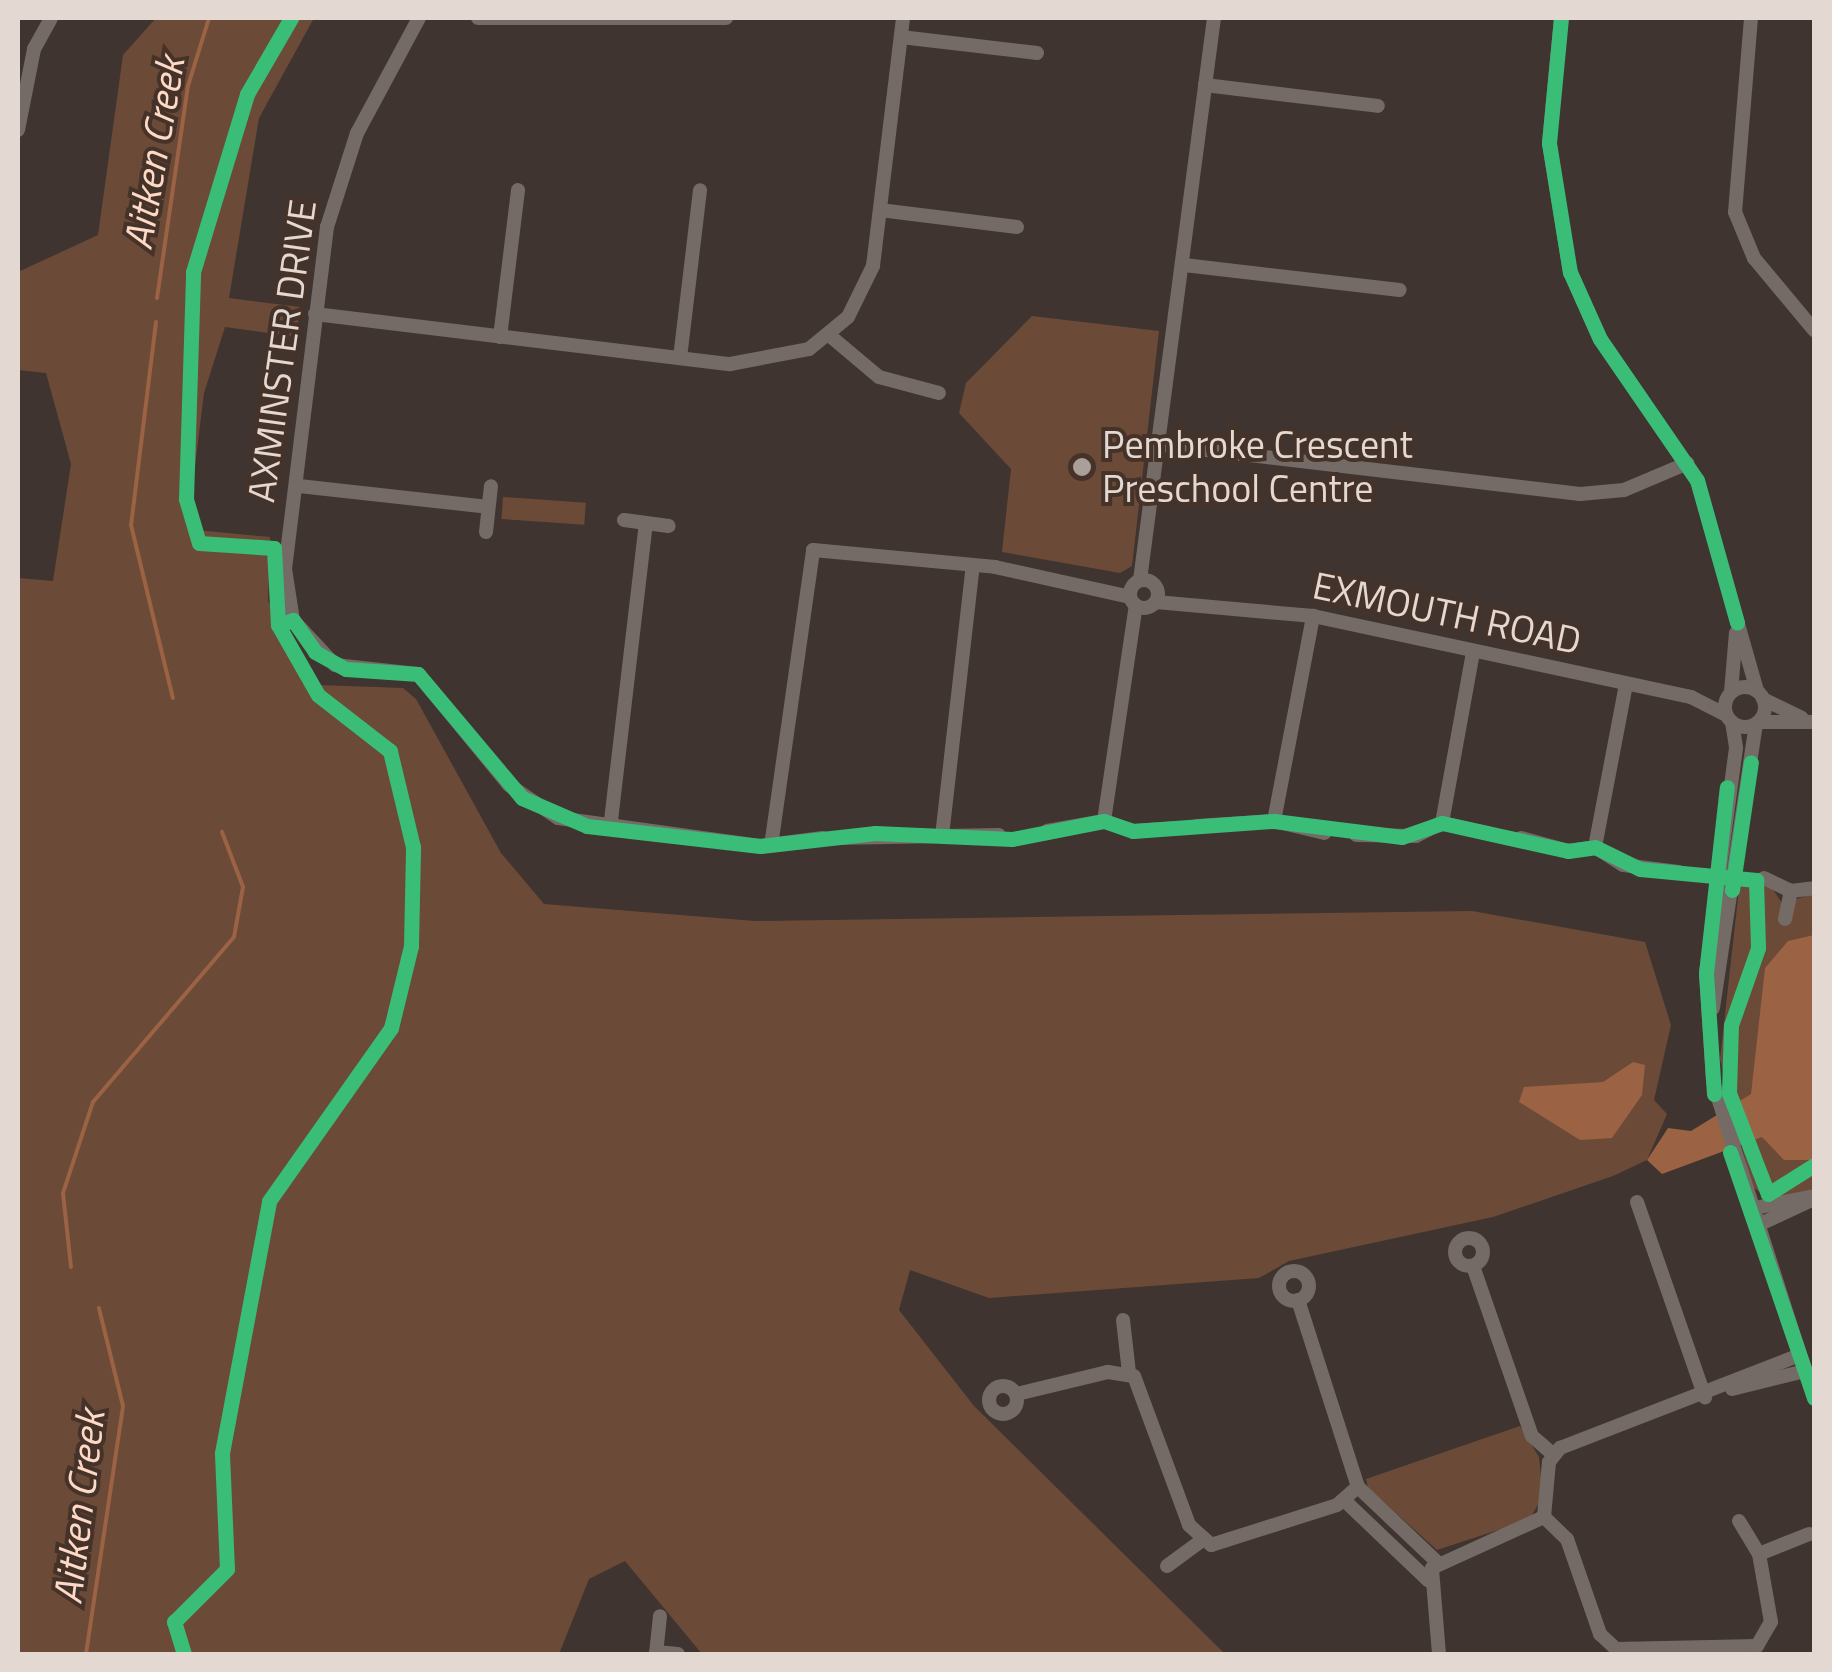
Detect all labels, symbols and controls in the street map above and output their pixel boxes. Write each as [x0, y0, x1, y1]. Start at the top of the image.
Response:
water label: Aitken Creek [113, 53, 195, 253]
street label: AXMINSTER DRIVE [238, 197, 326, 505]
place label: Pembroke Crescent Preschool Centre [1102, 422, 1413, 512]
marker: Pembroke Crescent Preschool Centre [1071, 456, 1093, 478]
street label: EXMOUTH ROAD [1309, 562, 1585, 664]
water label: Aitken Creek [43, 1408, 115, 1606]

